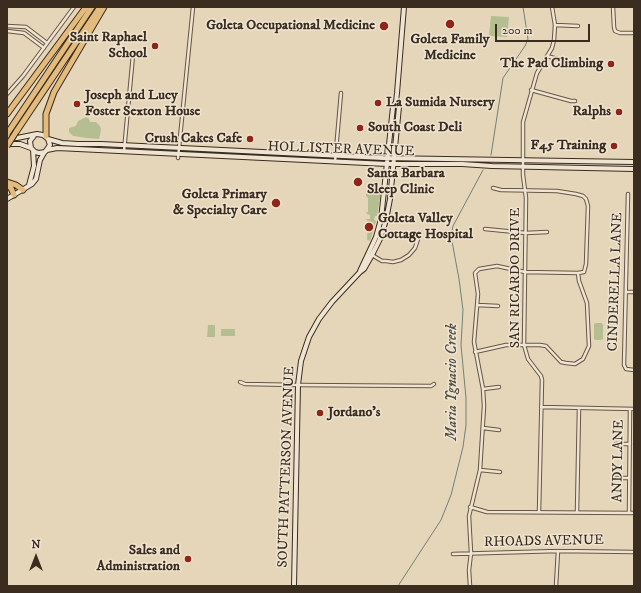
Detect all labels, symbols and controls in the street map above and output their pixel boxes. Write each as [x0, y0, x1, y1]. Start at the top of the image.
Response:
scale bar [497, 16, 592, 42]
place label: Goleta Occupational Medicine [206, 18, 375, 34]
marker: Goleta Family Medicine [444, 18, 456, 30]
marker: Goleta Occupational Medicine [378, 20, 390, 32]
text: 200 m [502, 23, 532, 38]
place label: Saint Raphael School [70, 30, 147, 62]
place label: Goleta Family Medicine [411, 32, 489, 64]
marker: Saint Raphael School [150, 41, 160, 51]
place label: The Pad Climbing [500, 56, 603, 72]
marker: The Pad Climbing [606, 59, 616, 69]
place label: Joseph and Lucy Foster Sexton House [85, 88, 200, 120]
place label: La Sumida Nursery [386, 95, 495, 111]
marker: La Sumida Nursery [373, 98, 383, 108]
marker: Joseph and Lucy Foster Sexton House [72, 99, 82, 109]
place label: Ralphs [573, 104, 611, 120]
marker: Ralphs [614, 107, 624, 117]
place label: South Coast Deli [368, 120, 462, 136]
marker: South Coast Deli [355, 123, 365, 133]
place label: Crush Cakes Cafe [145, 131, 242, 147]
marker: Crush Cakes Cafe [245, 134, 255, 144]
place label: F45 Training [531, 138, 606, 154]
street label: HOLLISTER AVENUE [267, 139, 415, 161]
marker: F45 Training [609, 141, 619, 151]
place label: Santa Barbara Sleep Clinic [367, 166, 445, 198]
marker: Santa Barbara Sleep Clinic [352, 176, 364, 188]
place label: Goleta Primary & Specialty Care [173, 187, 267, 220]
marker: Goleta Primary & Specialty Care [270, 197, 282, 209]
street label: SAN RICARDO DRIVE [508, 208, 524, 348]
place label: Goleta Valley Cottage Hospital [378, 211, 473, 244]
street label: CINDERELLA LANE [605, 212, 627, 352]
marker: Goleta Valley Cottage Hospital [363, 221, 375, 233]
water label: Maria Ygnacio Creek [444, 324, 462, 440]
street label: SOUTH PATTERSON AVENUE [275, 366, 299, 568]
place label: Jordano's [328, 405, 380, 421]
marker: Jordano's [315, 408, 325, 418]
street label: ANDY LANE [610, 419, 628, 503]
street label: RHOADS AVENUE [484, 533, 604, 551]
north arrow [16, 537, 56, 577]
text: N [31, 538, 41, 552]
place label: Sales and Administration [97, 543, 180, 576]
marker: Sales and Administration [183, 554, 193, 564]

